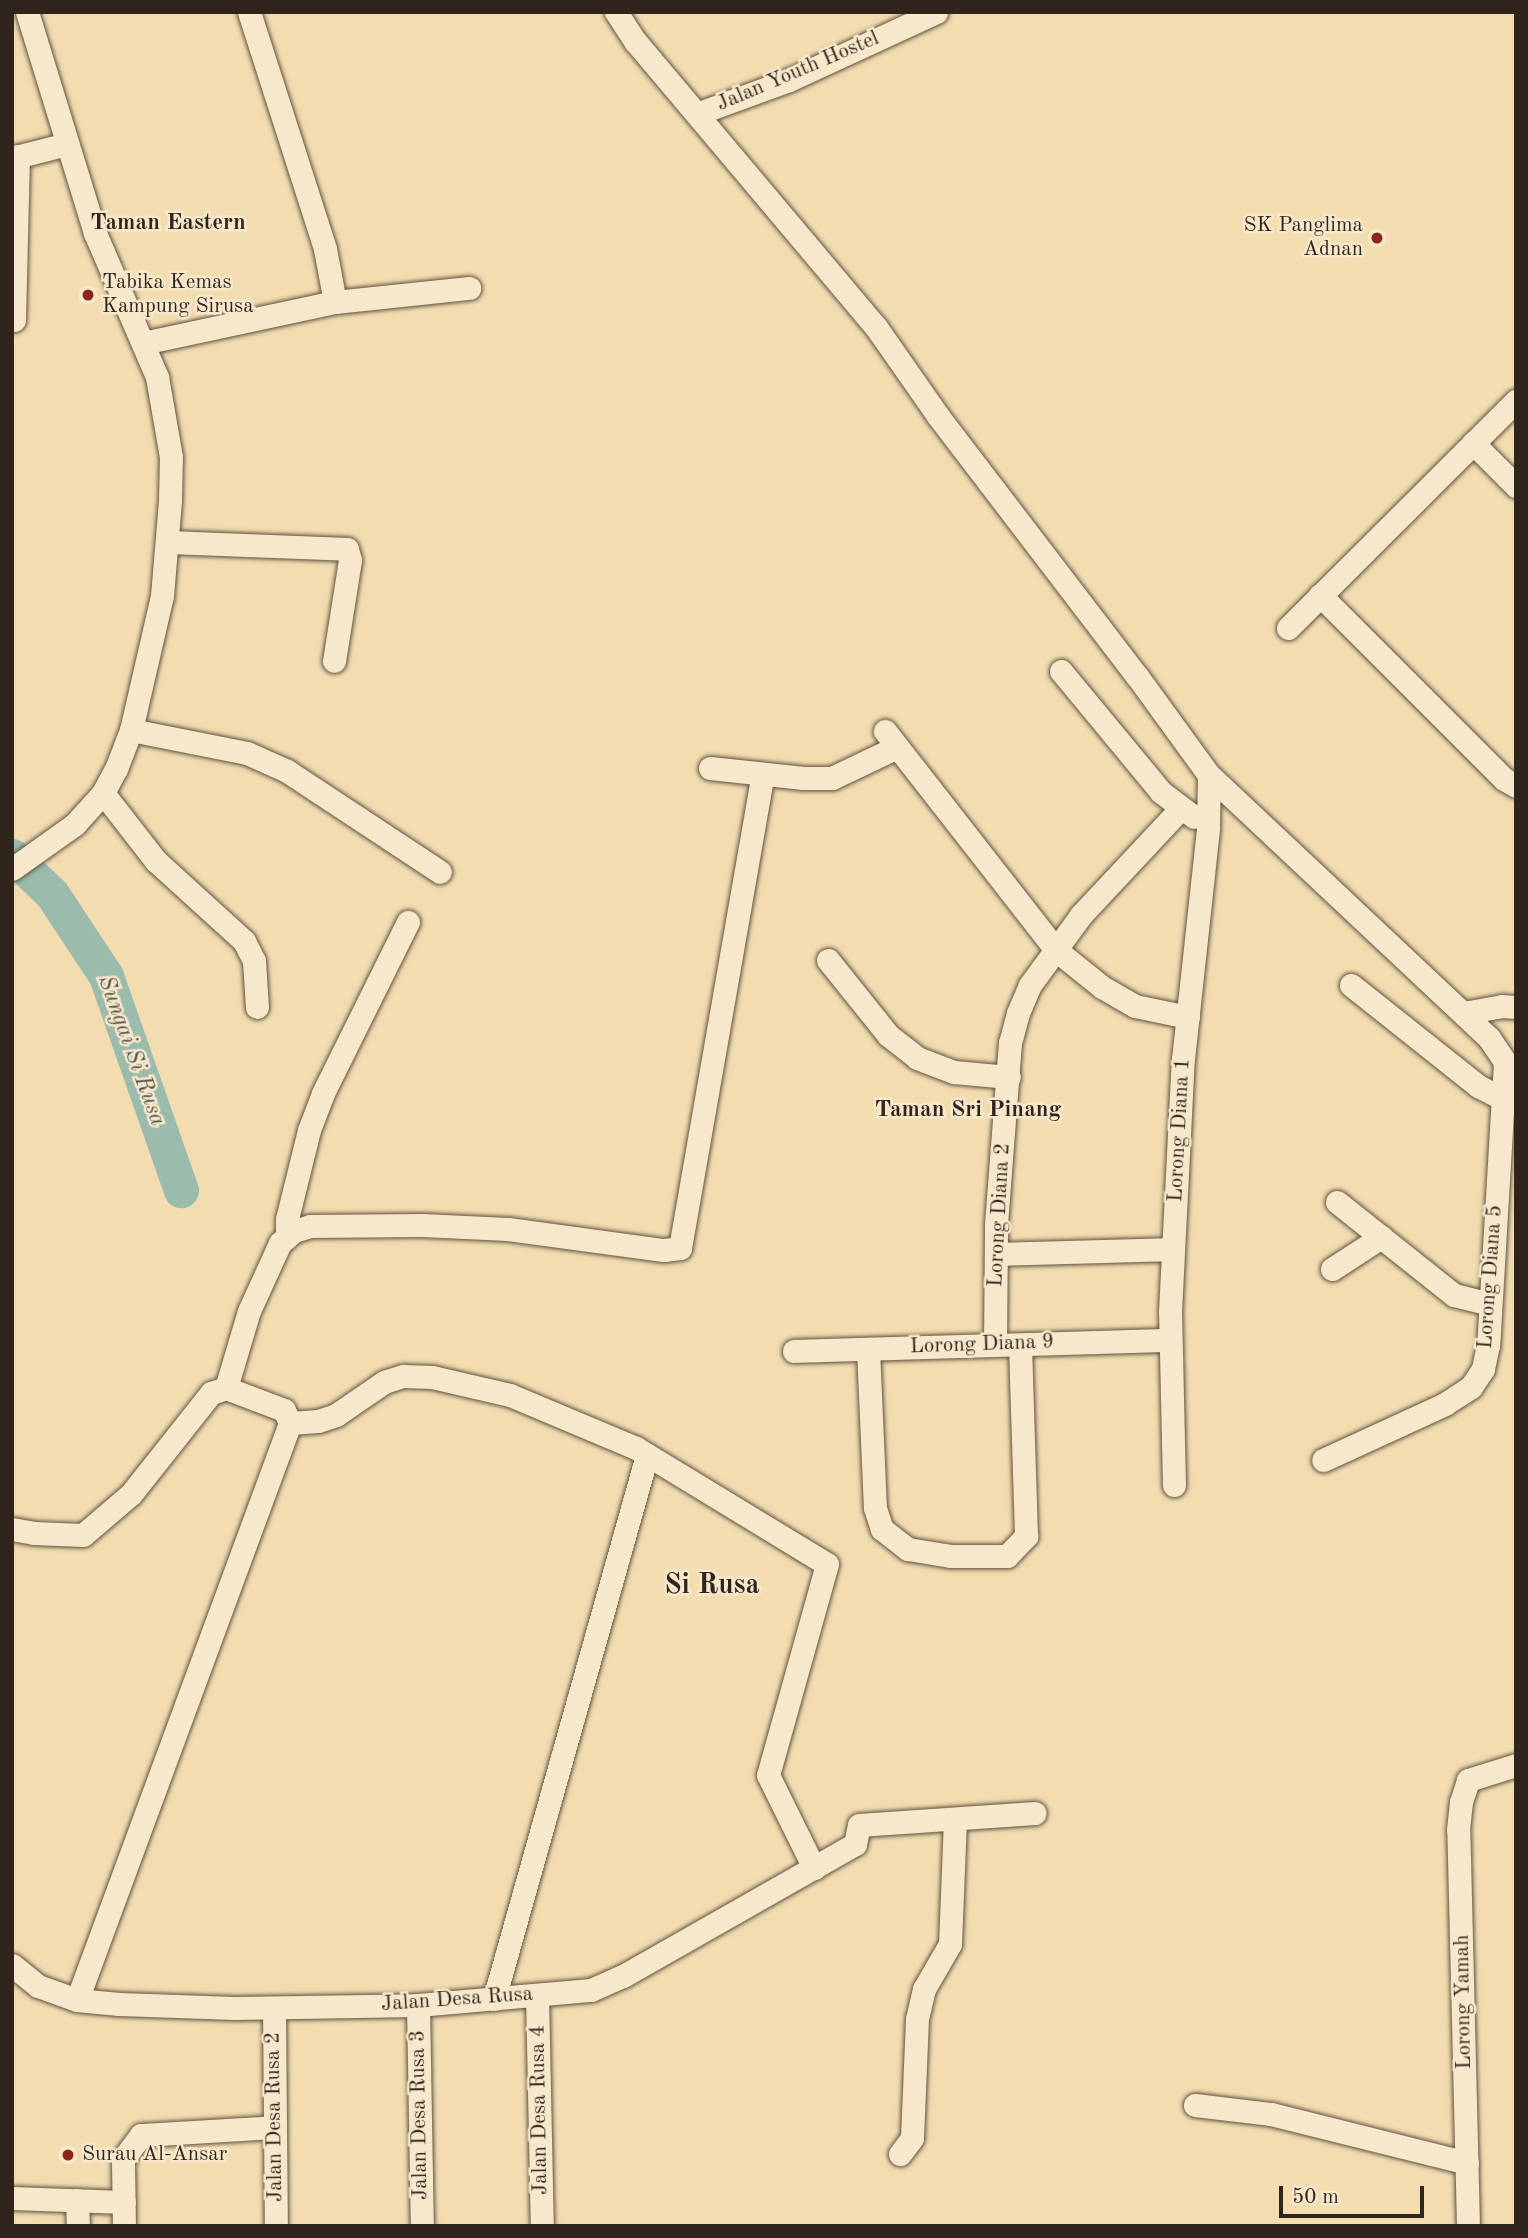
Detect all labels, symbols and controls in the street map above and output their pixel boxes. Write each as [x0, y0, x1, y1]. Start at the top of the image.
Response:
street label: Jalan Youth Hostel [713, 26, 883, 118]
district label: Taman Eastern [90, 209, 246, 237]
place label: SK Panglima Adnan [1243, 213, 1363, 263]
marker: SK Panglima Adnan [1369, 230, 1385, 246]
place label: Tabika Kemas Kampung Sirusa [102, 270, 254, 320]
marker: Tabika Kemas Kampung Sirusa [80, 287, 96, 303]
water label: Sungai Si Rusa [91, 972, 171, 1130]
street label: Lorong Diana 1 [1164, 1057, 1196, 1203]
district label: Taman Sri Pinang [875, 1096, 1061, 1124]
street label: Lorong Diana 2 [984, 1142, 1016, 1288]
street label: Lorong Diana 5 [1473, 1204, 1509, 1350]
street label: Lorong Diana 9 [909, 1330, 1055, 1360]
district label: Si Rusa [664, 1569, 760, 1603]
street label: Lorong Yamah [1450, 1934, 1478, 2070]
street label: Jalan Desa Rusa [380, 1982, 534, 2018]
street label: Jalan Desa Rusa 4 [526, 2025, 554, 2195]
street label: Jalan Desa Rusa 3 [406, 2030, 434, 2200]
street label: Jalan Desa Rusa 2 [261, 2032, 289, 2202]
place label: Surau Al-Ansar [82, 2142, 227, 2168]
marker: Surau Al-Ansar [60, 2147, 76, 2163]
scale bar [1283, 2172, 1428, 2216]
text: 50 m [1292, 2187, 1339, 2208]

